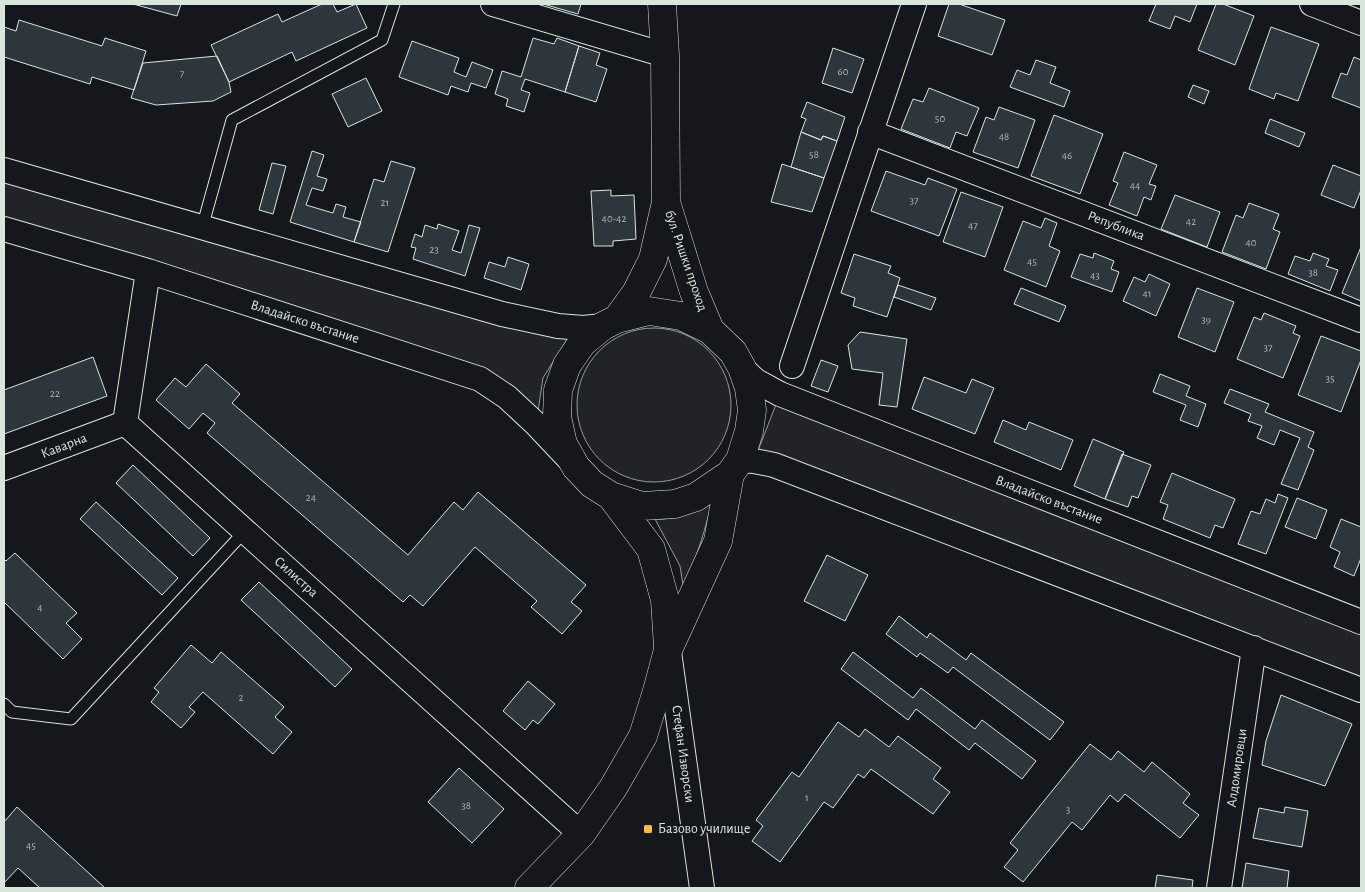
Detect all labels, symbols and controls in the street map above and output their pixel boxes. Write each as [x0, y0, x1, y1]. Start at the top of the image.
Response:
house number: 60 [838, 66, 849, 77]
house number: 7 [180, 68, 185, 79]
house number: 50 [935, 113, 945, 124]
house number: 48 [999, 131, 1009, 142]
house number: 58 [809, 149, 819, 160]
house number: 46 [1062, 150, 1072, 161]
house number: 44 [1130, 180, 1140, 191]
house number: 37 [909, 195, 919, 206]
house number: 21 [381, 197, 389, 208]
street label: бул. Ришки проход [662, 209, 710, 313]
street label: Република [1086, 209, 1147, 243]
house number: 40-42 [602, 213, 626, 224]
house number: 42 [1186, 216, 1196, 227]
house number: 47 [968, 220, 978, 231]
house number: 40 [1245, 237, 1257, 248]
house number: 23 [429, 244, 439, 255]
house number: 45 [1027, 256, 1037, 267]
house number: 38 [1308, 267, 1318, 278]
house number: 43 [1090, 270, 1100, 281]
house number: 41 [1142, 288, 1152, 299]
street label: Владайско въстание [249, 298, 361, 346]
house number: 39 [1201, 314, 1211, 325]
house number: 37 [1263, 342, 1273, 353]
house number: 35 [1325, 373, 1335, 384]
house number: 22 [50, 388, 60, 399]
street label: Каварна [39, 431, 89, 461]
street label: Владайско въстание [994, 473, 1104, 527]
house number: 24 [306, 492, 316, 503]
street label: Силистра [272, 554, 321, 600]
house number: 4 [37, 602, 43, 613]
house number: 2 [238, 692, 244, 703]
street label: Стефан Изворски [669, 704, 697, 804]
street label: Алдомировци [1225, 728, 1249, 808]
house number: 1 [805, 792, 809, 803]
house number: 38 [461, 800, 471, 811]
house number: 3 [1066, 804, 1071, 815]
place label: Базово училище [658, 822, 750, 836]
marker: Базово училище [642, 823, 654, 835]
house number: 45 [26, 840, 36, 851]

